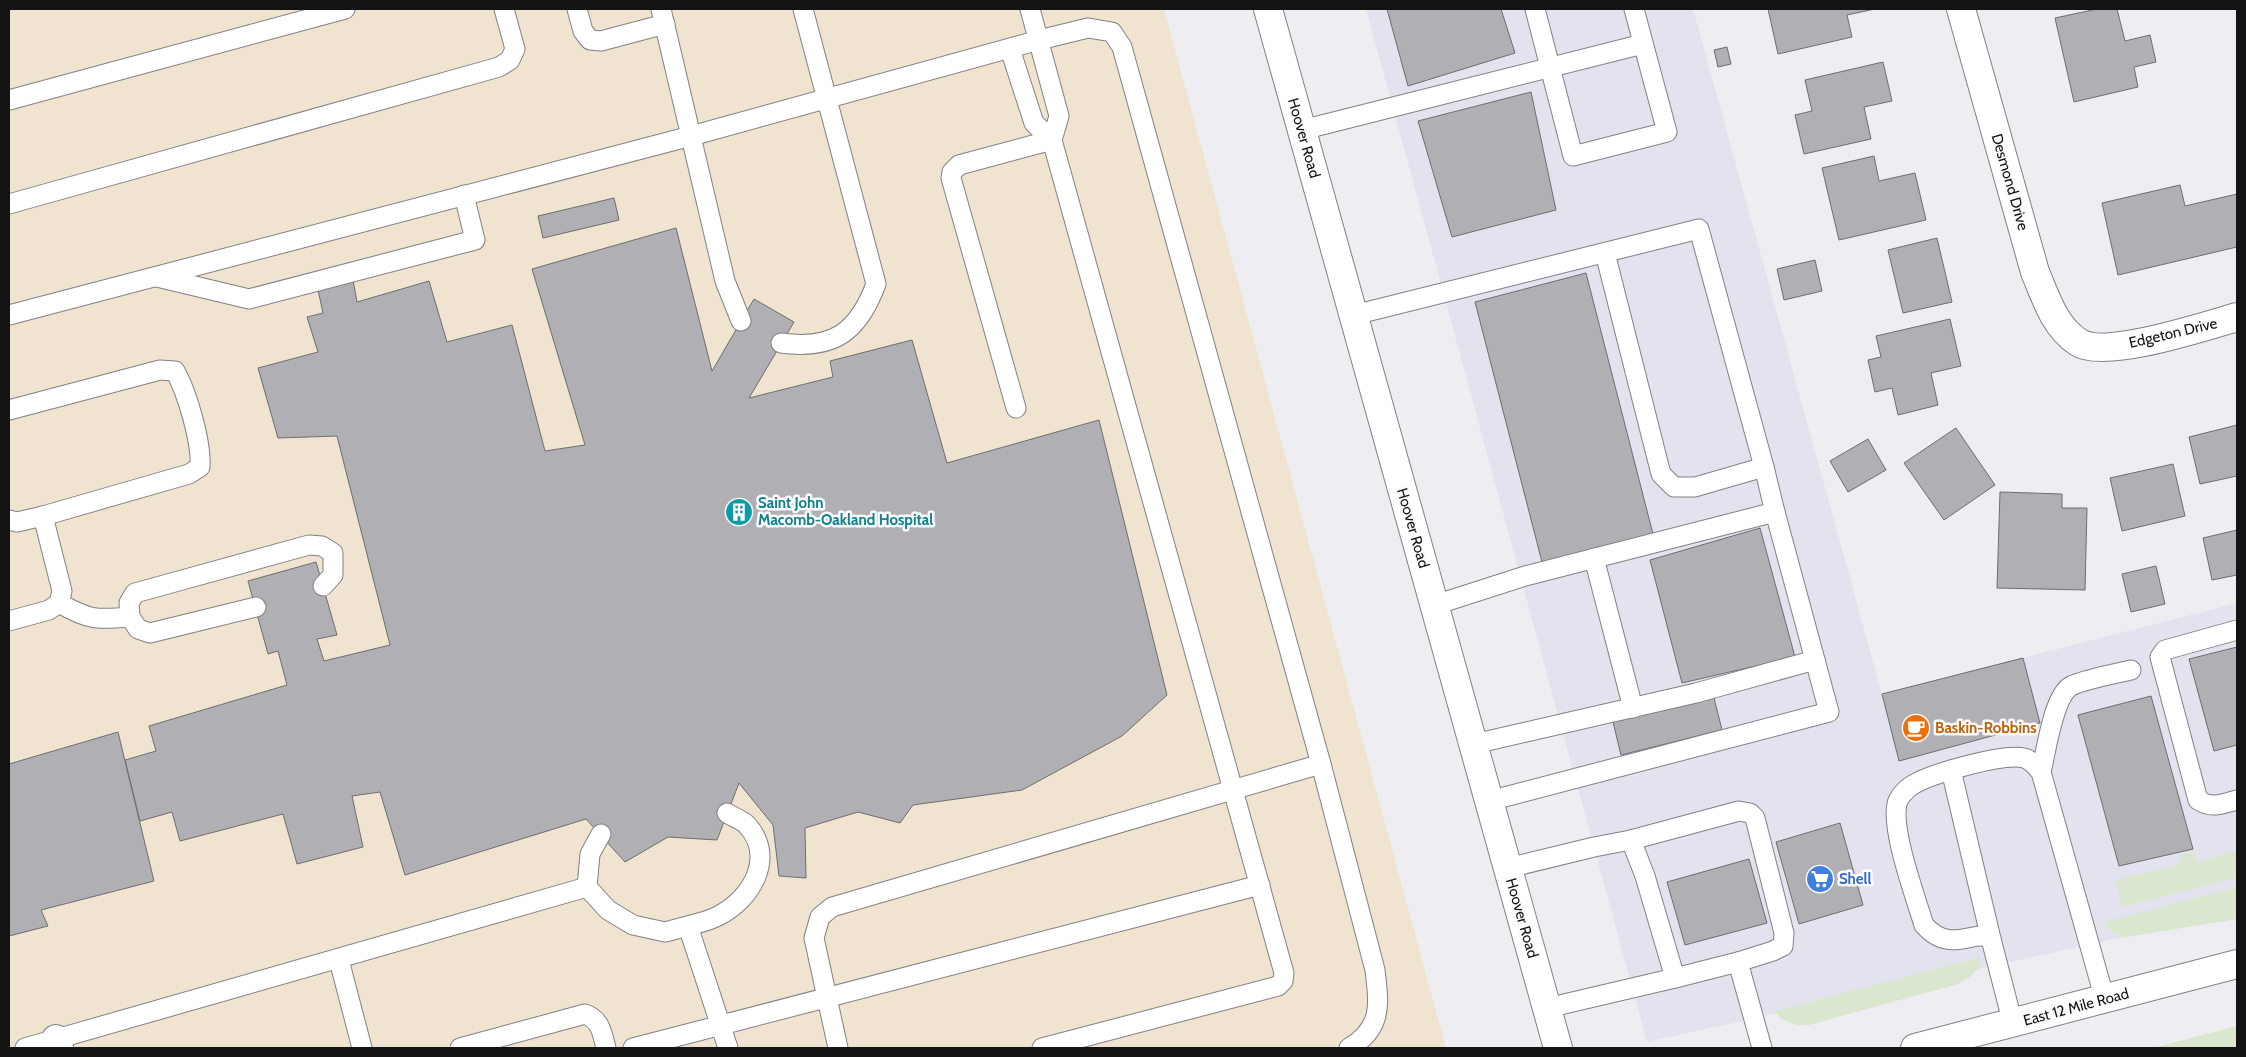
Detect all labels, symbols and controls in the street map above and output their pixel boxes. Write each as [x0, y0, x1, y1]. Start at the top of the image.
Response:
street label: Hoover Road [1284, 96, 1324, 180]
street label: Desmond Drive [1988, 132, 2032, 233]
street label: Edgeton Drive [2127, 314, 2219, 352]
street label: Hoover Road [1393, 486, 1433, 570]
place label: Saint John Macomb-Oakland Hospital [758, 494, 933, 529]
building icon: Saint John Macomb-Oakland Hospital [724, 497, 754, 527]
cafe icon: Baskin-Robbins [1901, 713, 1931, 743]
place label: Baskin-Robbins [1935, 719, 2037, 737]
supermarket icon: Shell [1805, 864, 1835, 894]
place label: Shell [1839, 870, 1872, 888]
street label: Hoover Road [1502, 876, 1542, 960]
street label: East 12 Mile Road [2021, 984, 2131, 1030]

